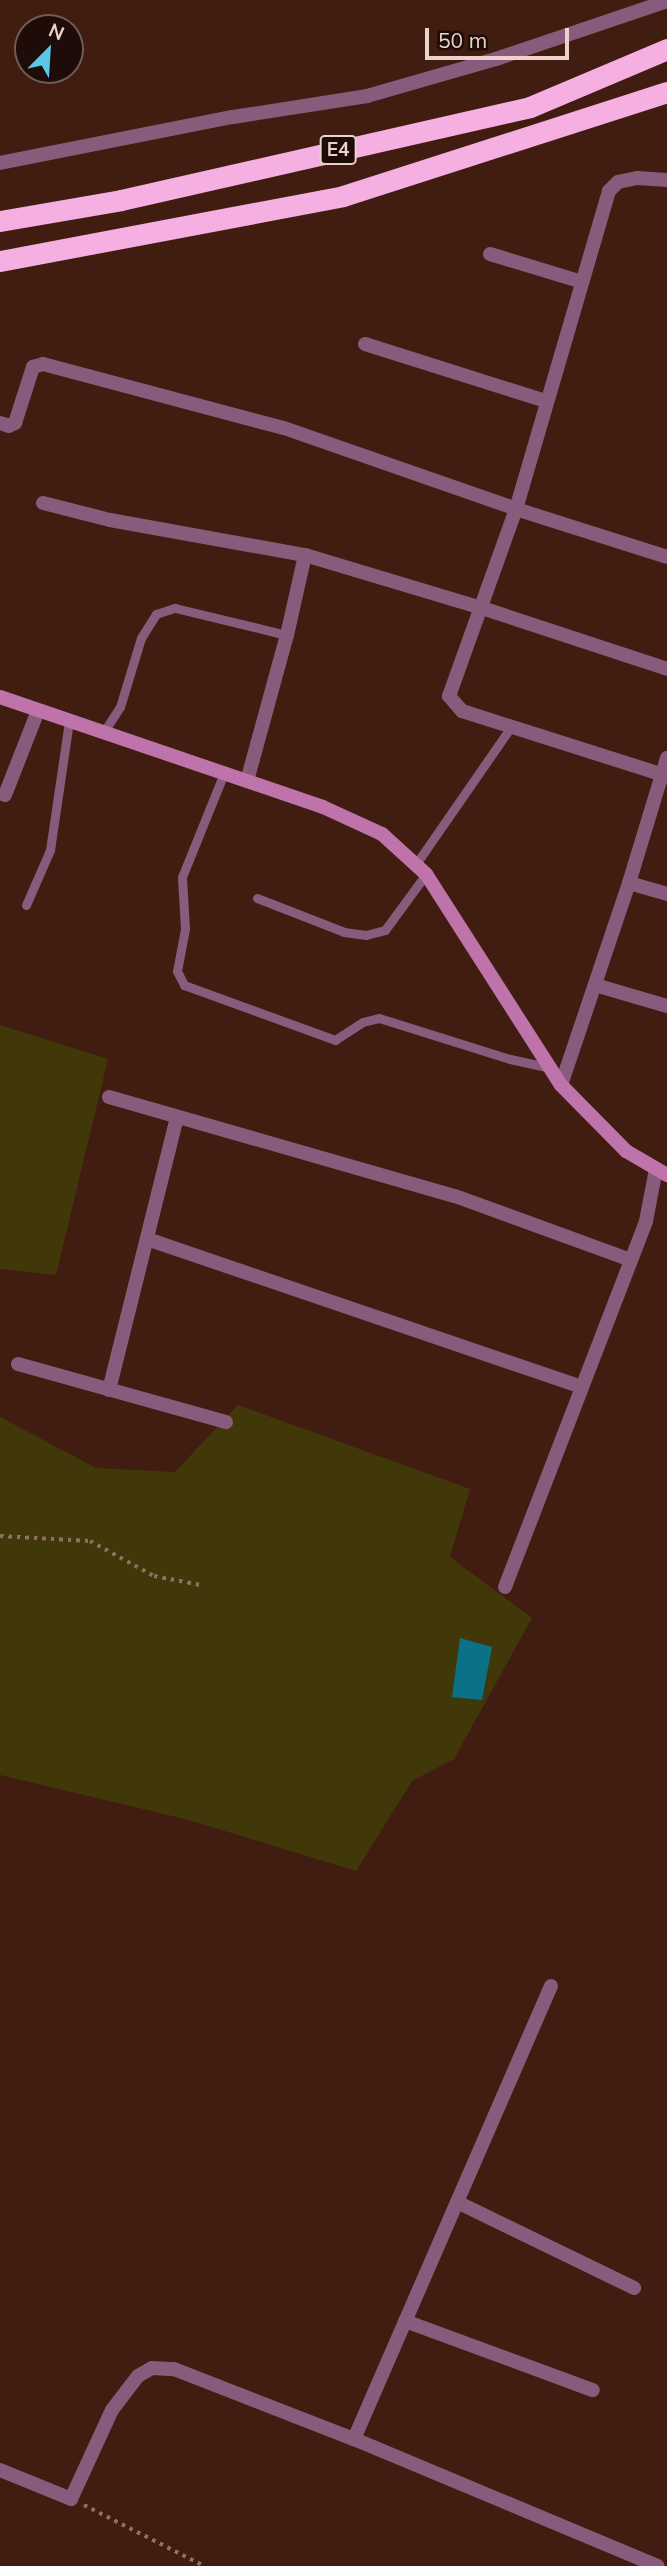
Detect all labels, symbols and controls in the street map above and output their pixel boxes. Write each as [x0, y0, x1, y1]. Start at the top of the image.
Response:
north arrow [14, 14, 84, 84]
scale bar [429, 14, 572, 58]
text: N [45, 18, 68, 46]
text: 50 m [438, 27, 487, 53]
road number: E4 [319, 134, 357, 166]

